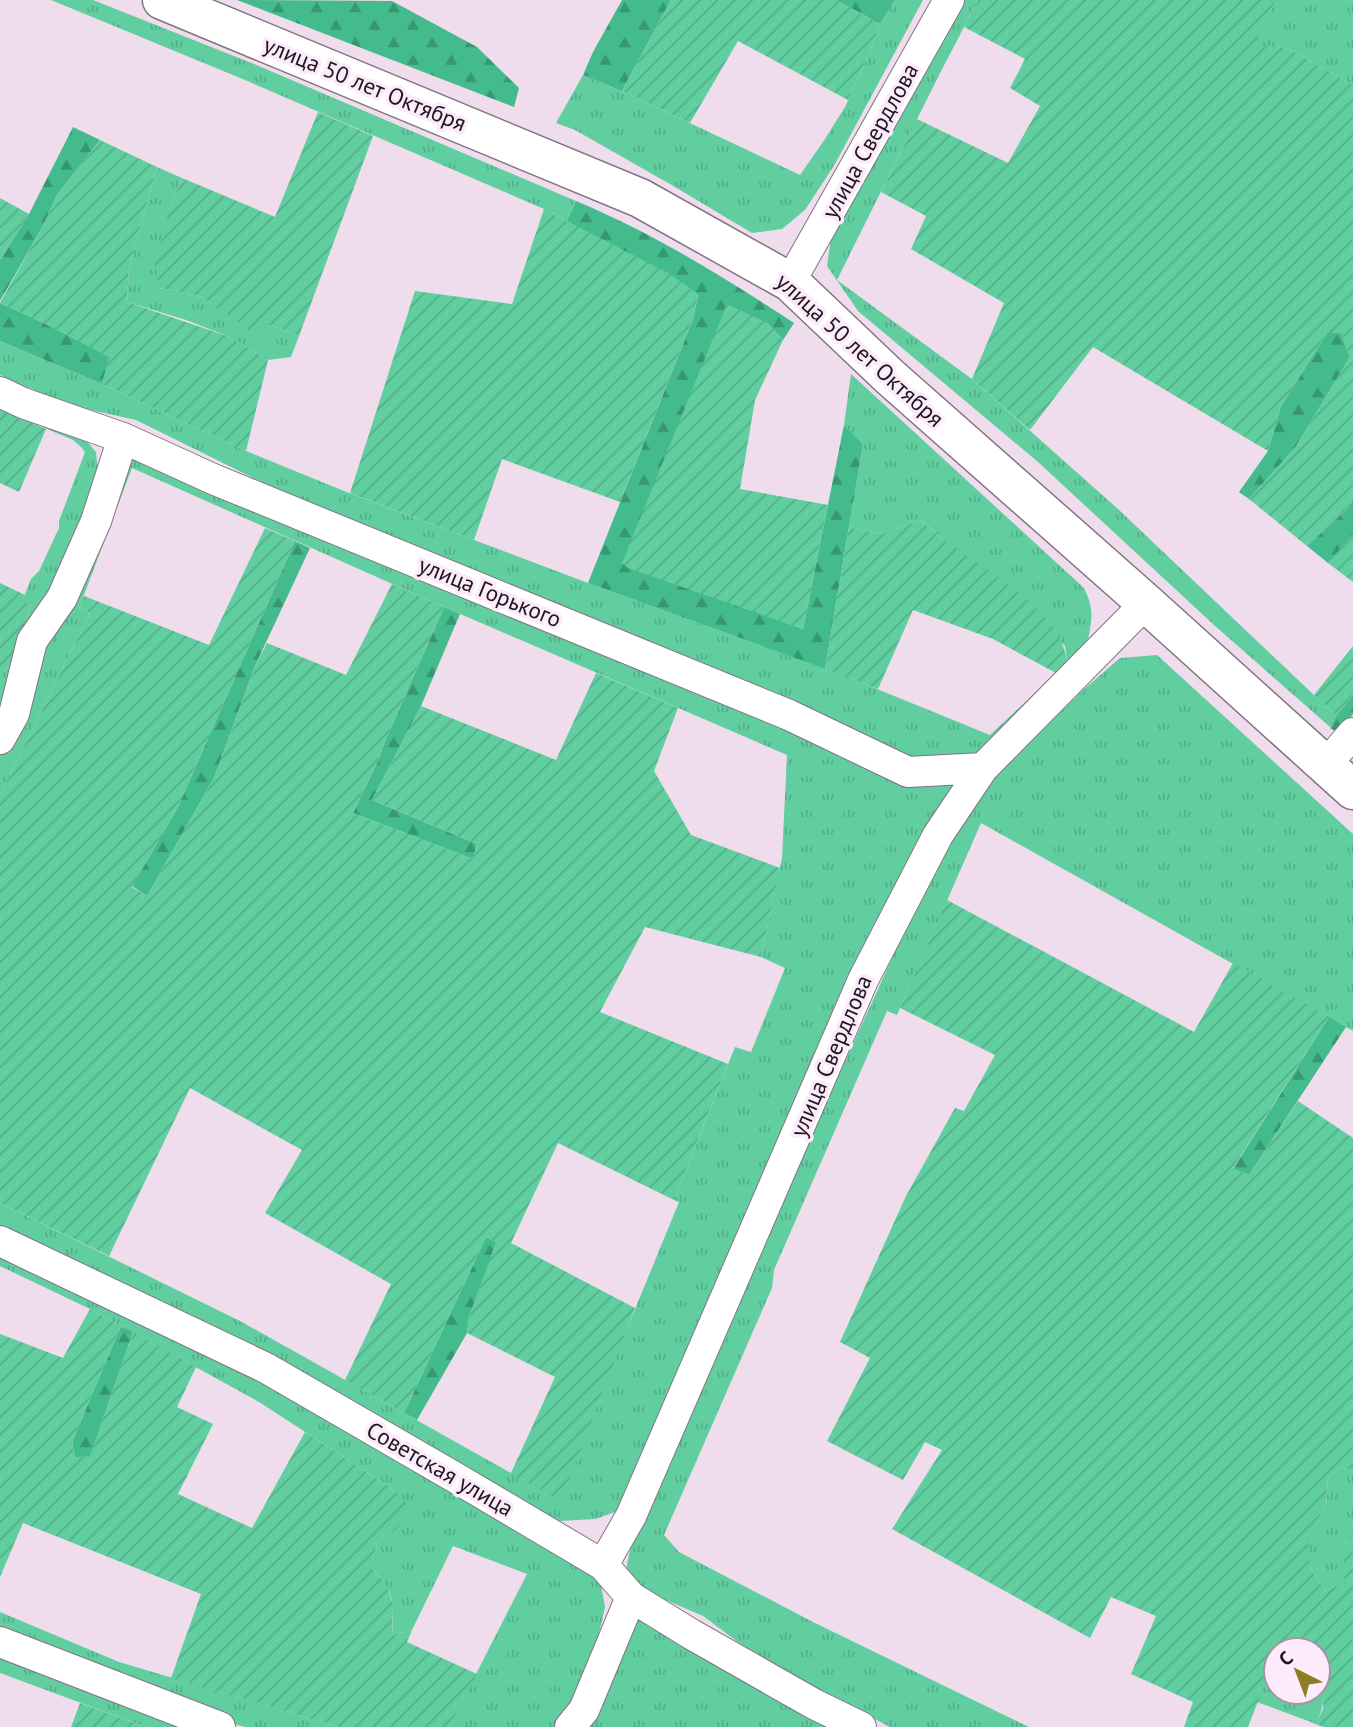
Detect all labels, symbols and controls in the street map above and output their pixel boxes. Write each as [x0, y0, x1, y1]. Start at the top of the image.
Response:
street label: улица 50 лет Октября [260, 30, 471, 137]
street label: улица Свердлова [815, 58, 924, 224]
street label: улица 50 лет Октября [770, 267, 950, 433]
street label: улица Горького [415, 550, 566, 633]
street label: улица Свердлова [783, 970, 878, 1141]
street label: Советская улица [362, 1415, 519, 1522]
north arrow [1262, 1636, 1332, 1706]
text: С [1274, 1646, 1298, 1671]

